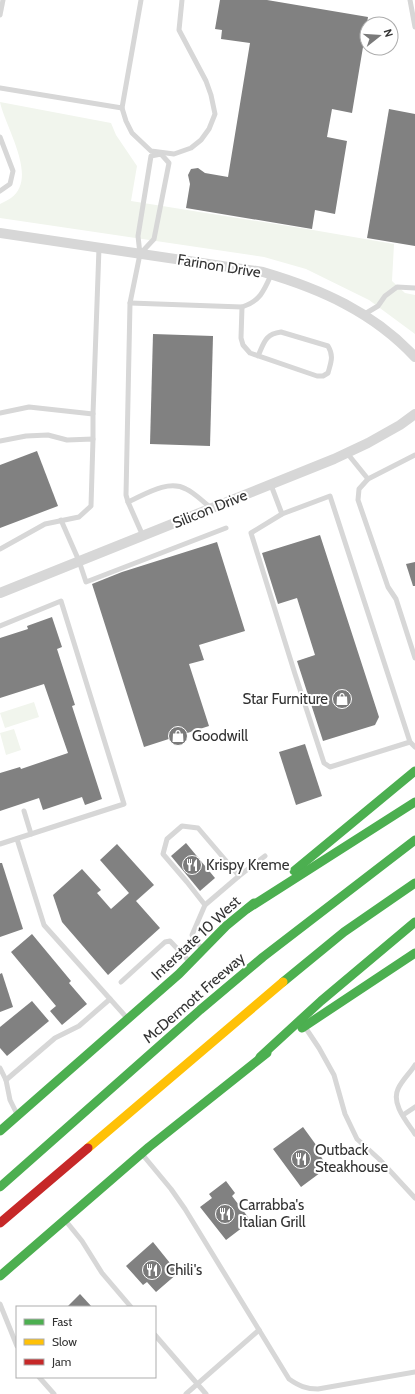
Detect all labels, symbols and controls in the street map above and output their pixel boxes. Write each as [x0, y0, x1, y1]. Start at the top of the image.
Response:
north arrow [359, 16, 399, 56]
text: N [381, 27, 396, 39]
street label: Farinon Drive [176, 251, 262, 282]
street label: Silicon Drive [170, 486, 250, 532]
shop icon: Star Furniture [331, 688, 353, 710]
place label: Star Furniture [243, 690, 328, 708]
shop icon: Goodwill [167, 725, 189, 747]
place label: Goodwill [192, 727, 248, 745]
restaurant icon: Krispy Kreme [181, 854, 203, 876]
place label: Krispy Kreme [206, 856, 290, 874]
street label: Interstate 10 West [148, 892, 244, 984]
street label: McDermott Freeway [139, 949, 249, 1047]
place label: Outback Steakhouse [315, 1141, 389, 1176]
restaurant icon: Outback Steakhouse [290, 1148, 312, 1170]
place label: Carrabba's Italian Grill [239, 1196, 306, 1231]
restaurant icon: Carrabba's Italian Grill [214, 1203, 236, 1225]
restaurant icon: Chili's [141, 1259, 163, 1281]
place label: Chili's [166, 1261, 202, 1279]
legend [16, 1306, 156, 1378]
text: Fast [52, 1314, 72, 1329]
text: Slow [52, 1334, 77, 1349]
text: Jam [51, 1354, 71, 1369]

